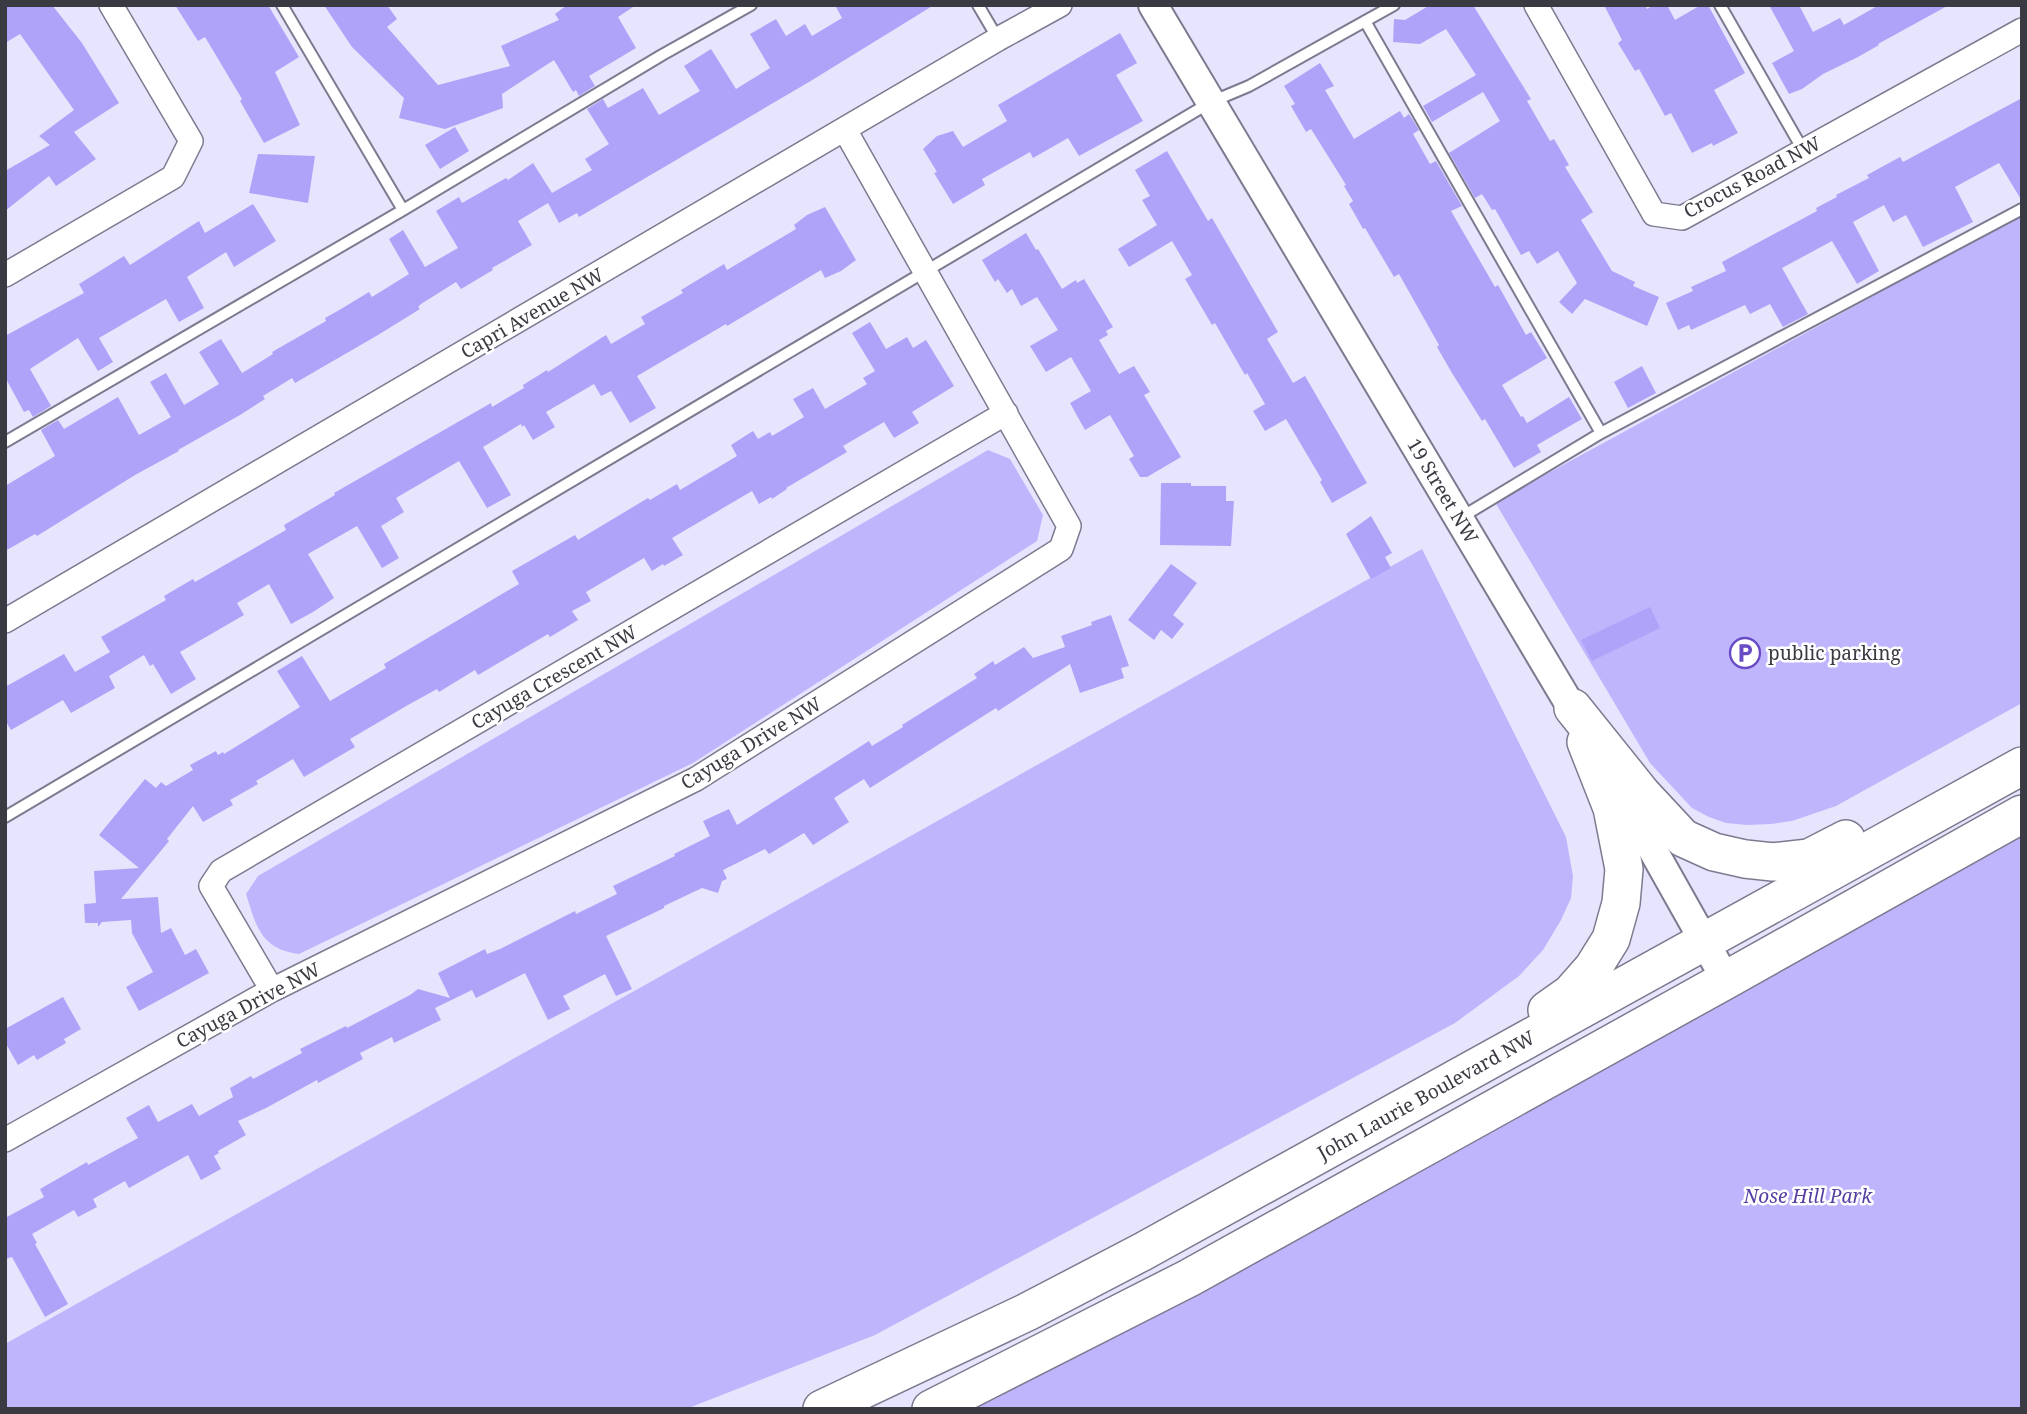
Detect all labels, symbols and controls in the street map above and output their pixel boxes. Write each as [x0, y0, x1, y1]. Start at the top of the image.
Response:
street label: Crocus Road NW [1679, 130, 1825, 224]
street label: Capri Avenue NW [456, 261, 608, 365]
street label: 19 Street NW [1401, 434, 1485, 549]
street label: Cayuga Crescent NW [466, 619, 642, 735]
parking icon: public parking [1728, 636, 1762, 670]
place label: public parking [1768, 640, 1901, 666]
street label: Cayuga Drive NW [676, 691, 826, 795]
street label: Cayuga Drive NW [171, 956, 325, 1054]
street label: John Laurie Boulevard NW [1312, 1024, 1539, 1166]
park label: Nose Hill Park [1743, 1183, 1873, 1209]

